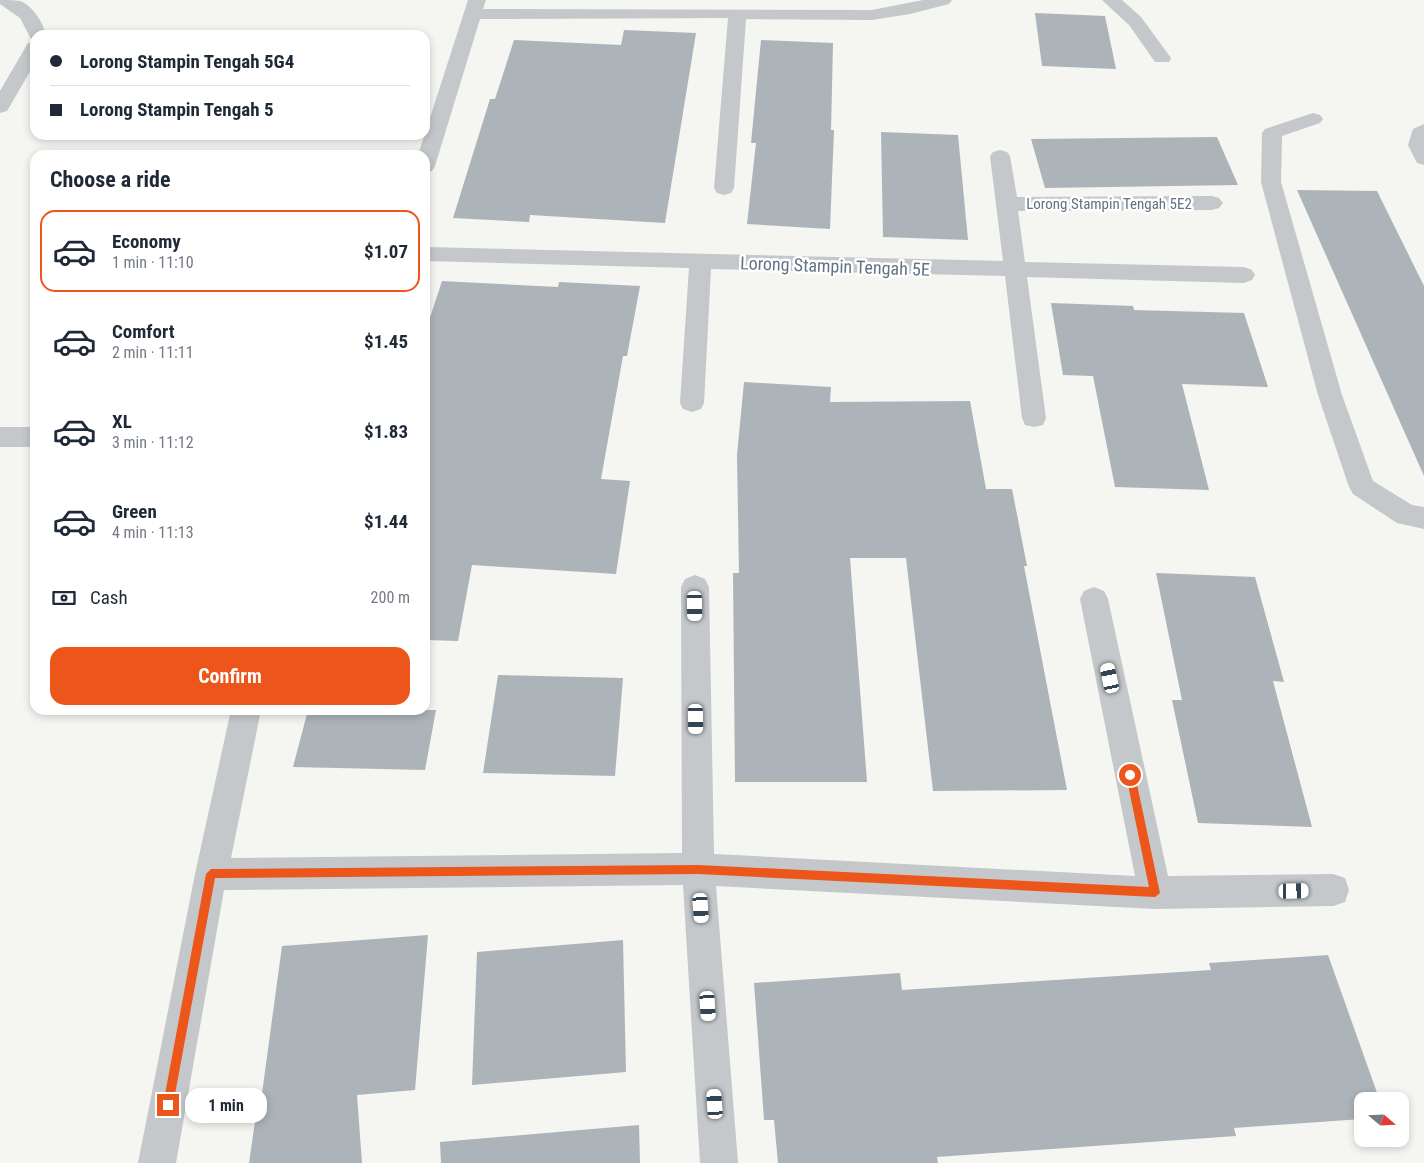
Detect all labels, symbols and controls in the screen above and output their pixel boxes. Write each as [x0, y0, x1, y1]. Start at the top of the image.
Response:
text: Lorong Stampin Tengah 5G4 [80, 50, 294, 73]
text: Lorong Stampin Tengah 5 [80, 98, 274, 121]
text: Choose a ride [50, 167, 171, 192]
street label: Lorong Stampin Tengah 5E2 [1026, 195, 1192, 213]
icon: car [52, 229, 97, 274]
text: Economy [112, 230, 181, 253]
text: $1.07 [364, 240, 408, 263]
street label: Lorong Stampin Tengah 5E [740, 252, 930, 280]
text: 1 min · 11:10 [112, 253, 194, 272]
icon: car [52, 319, 97, 364]
text: Comfort [112, 320, 175, 343]
text: $1.45 [364, 330, 408, 353]
text: 2 min · 11:11 [112, 343, 194, 362]
icon: car [52, 409, 97, 454]
text: XL [112, 410, 132, 433]
text: $1.83 [364, 420, 408, 443]
text: 3 min · 11:12 [112, 433, 194, 452]
icon: car [52, 499, 97, 544]
text: Green [112, 500, 157, 523]
text: $1.44 [364, 510, 408, 533]
text: 4 min · 11:13 [112, 523, 194, 542]
icon: cash [50, 584, 78, 612]
text: Cash [90, 586, 128, 609]
text: 200 m [371, 588, 410, 607]
car [687, 591, 702, 621]
button: Confirm [50, 647, 410, 705]
car [1099, 662, 1120, 694]
car [688, 704, 703, 734]
route start [1119, 764, 1141, 786]
car [1278, 883, 1309, 899]
car [692, 893, 709, 923]
car [699, 991, 716, 1021]
callout: 1 min [186, 1088, 268, 1122]
car [706, 1089, 723, 1119]
north arrow [1354, 1092, 1409, 1148]
map controls [1354, 1092, 1409, 1147]
route end [157, 1094, 179, 1116]
text: 1 min [208, 1096, 244, 1115]

